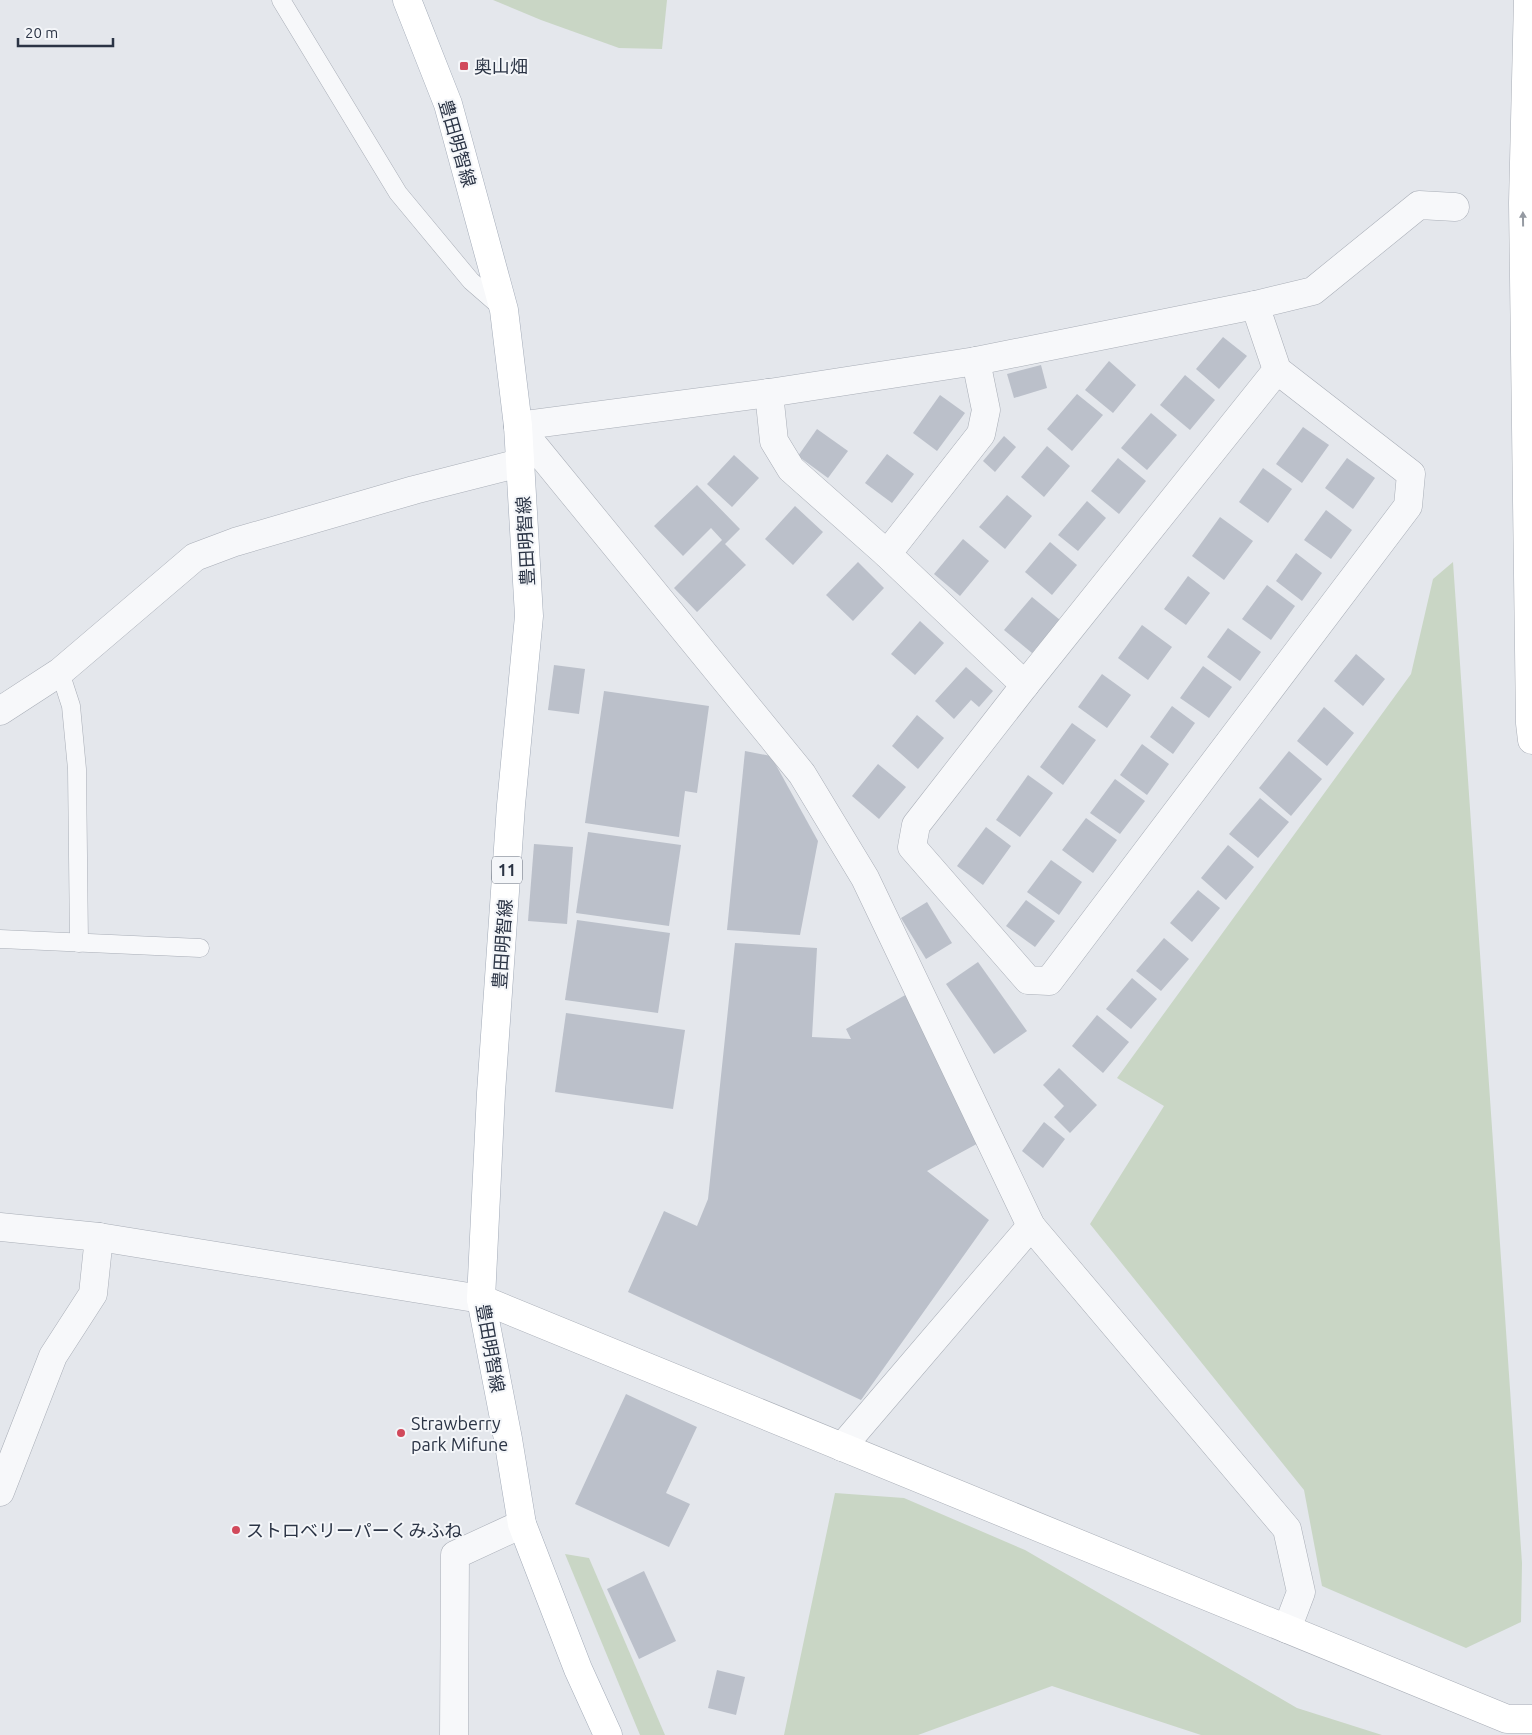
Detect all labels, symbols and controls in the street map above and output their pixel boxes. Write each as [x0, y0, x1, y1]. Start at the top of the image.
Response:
scale bar [18, 15, 112, 47]
text: 20 m [25, 24, 58, 41]
place label: 奥山畑 [474, 56, 528, 76]
marker: 奥山畑 [458, 60, 470, 72]
street label: 豊田明智線 [436, 97, 480, 189]
one-way arrow [1519, 211, 1527, 227]
street label: 豊田明智線 [513, 496, 537, 586]
road number: 11 [492, 856, 522, 884]
street label: 豊田明智線 [489, 898, 515, 990]
street label: 豊田明智線 [473, 1302, 509, 1394]
place label: Strawberry park Mifune [411, 1413, 508, 1454]
marker: Strawberry park Mifune [395, 1427, 407, 1439]
place label: ストロベリーパーくみふね [246, 1520, 463, 1540]
marker: ストロベリーパーくみふね [230, 1524, 242, 1536]

